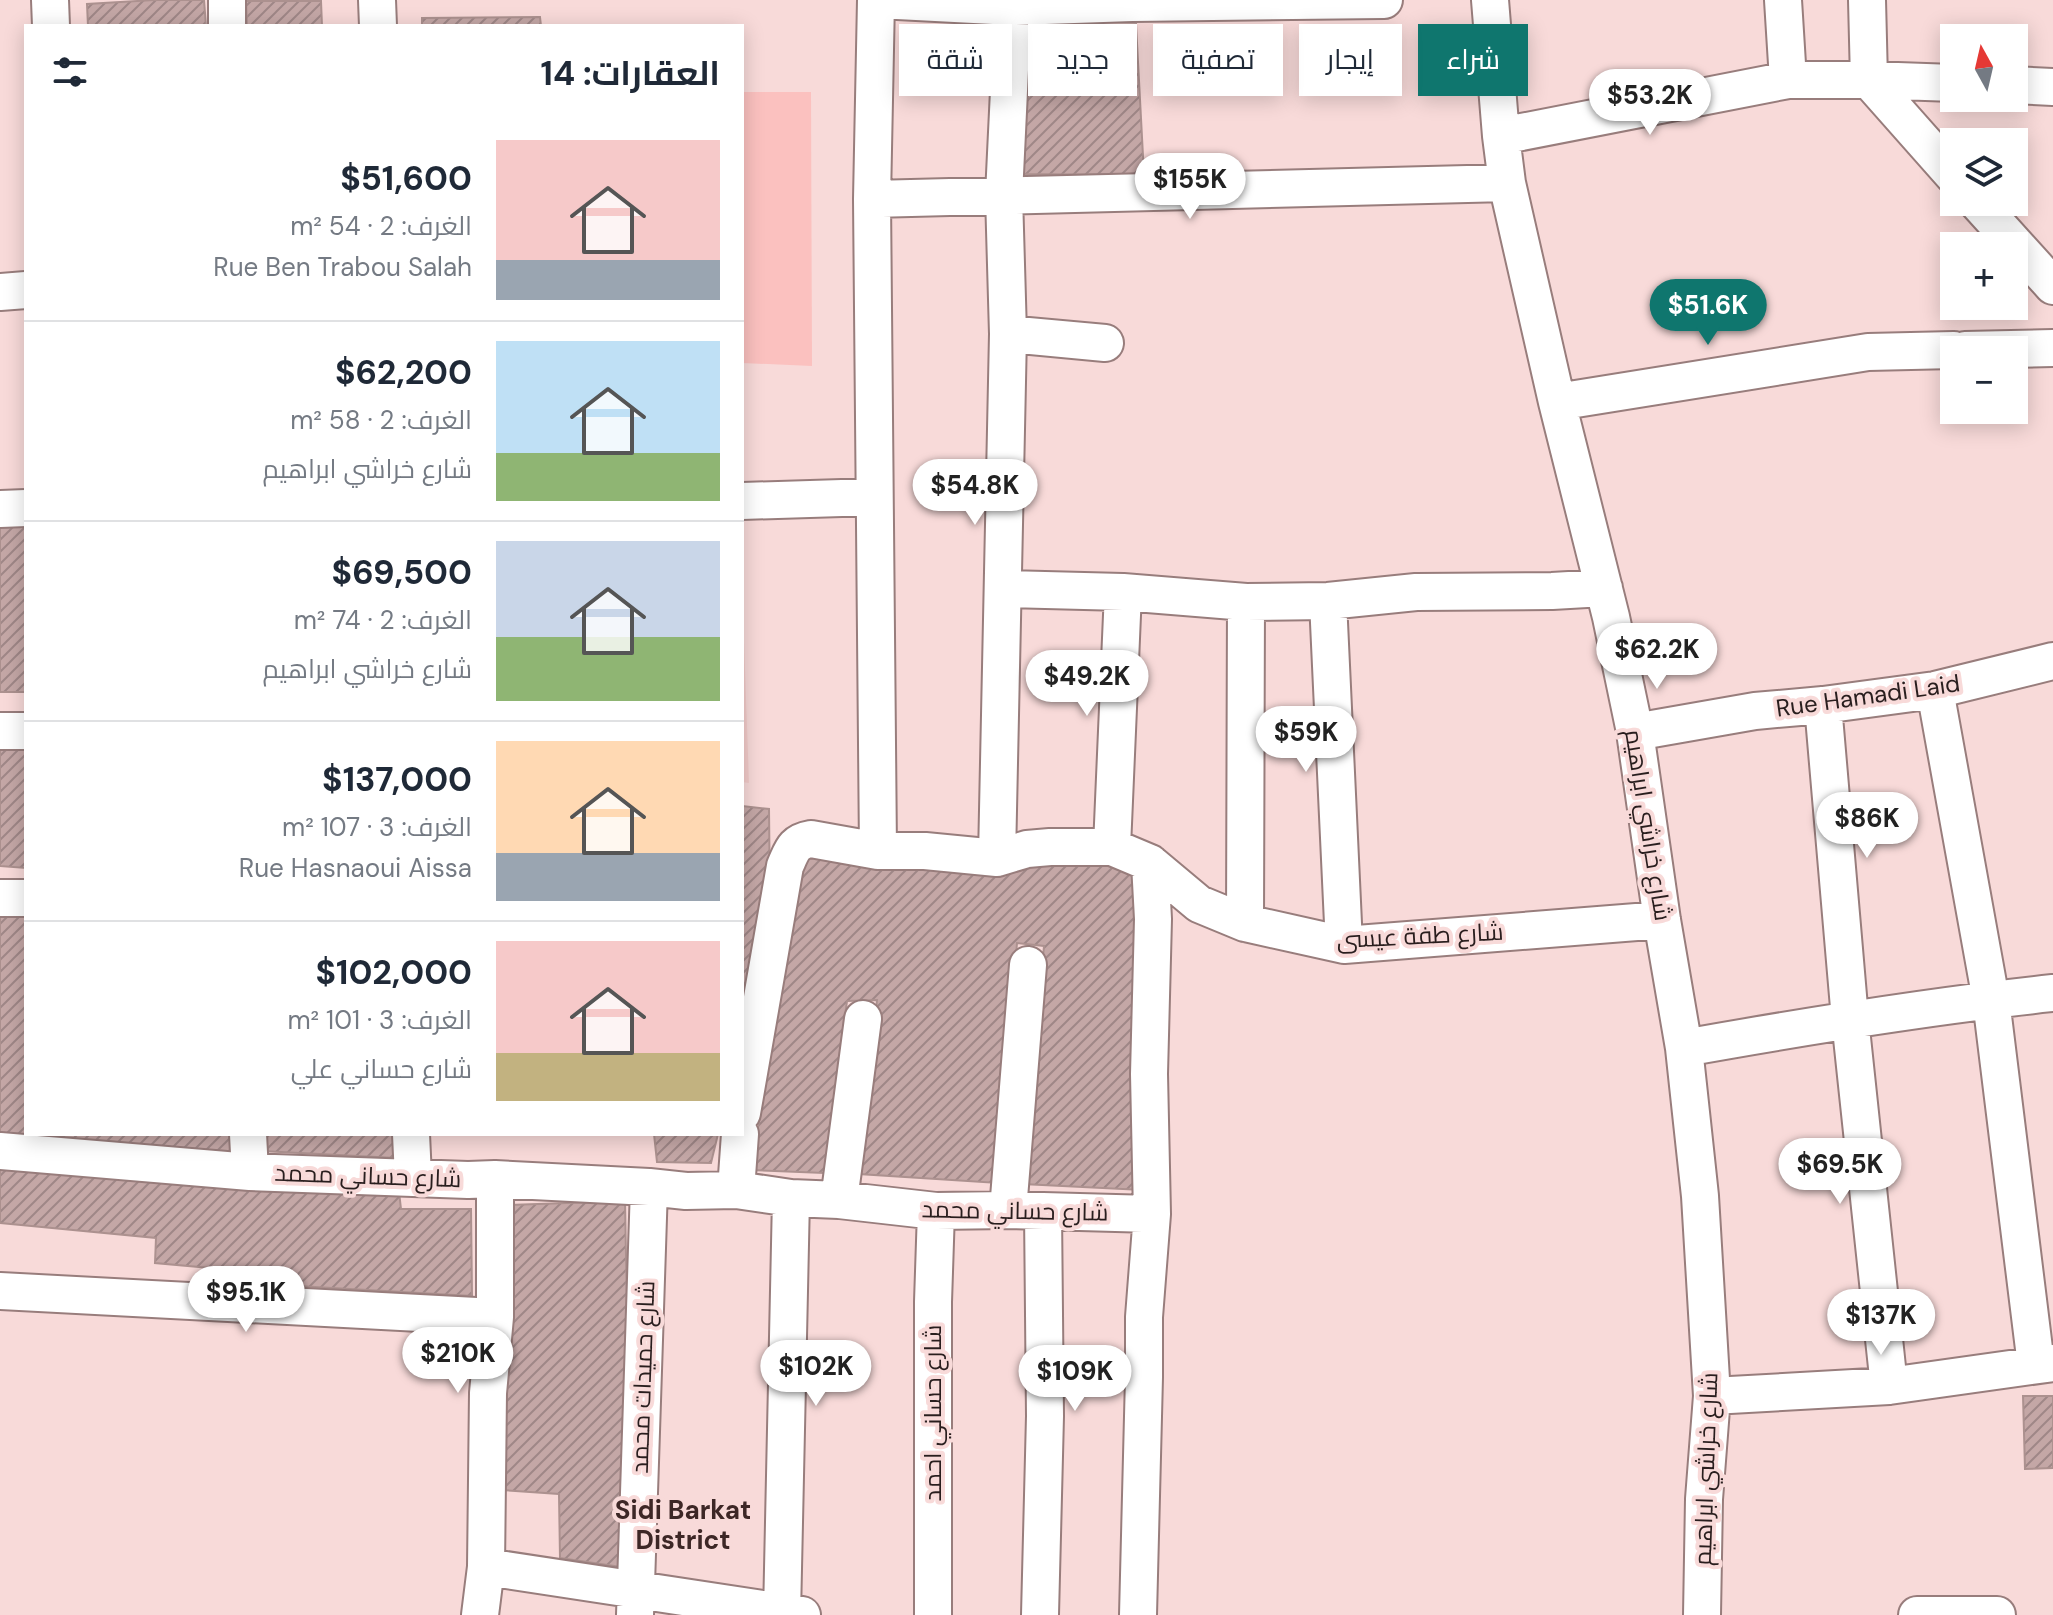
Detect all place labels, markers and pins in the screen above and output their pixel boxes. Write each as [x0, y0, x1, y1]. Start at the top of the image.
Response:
pin: $53.2K [1585, 69, 1715, 137]
pin: $155K [1134, 153, 1246, 221]
pin: $51.6K [1643, 279, 1773, 347]
pin: $54.8K [910, 459, 1040, 527]
pin: $62.2K [1592, 623, 1722, 691]
pin: $49.2K [1022, 650, 1152, 718]
pin: $59K [1259, 706, 1353, 774]
pin: $86K [1820, 792, 1914, 860]
pin: $69.5K [1775, 1138, 1905, 1206]
pin: $95.1K [181, 1266, 311, 1334]
pin: $137K [1825, 1289, 1937, 1357]
pin: $210K [402, 1327, 514, 1395]
pin: $102K [760, 1340, 872, 1408]
pin: $109K [1019, 1345, 1131, 1413]

